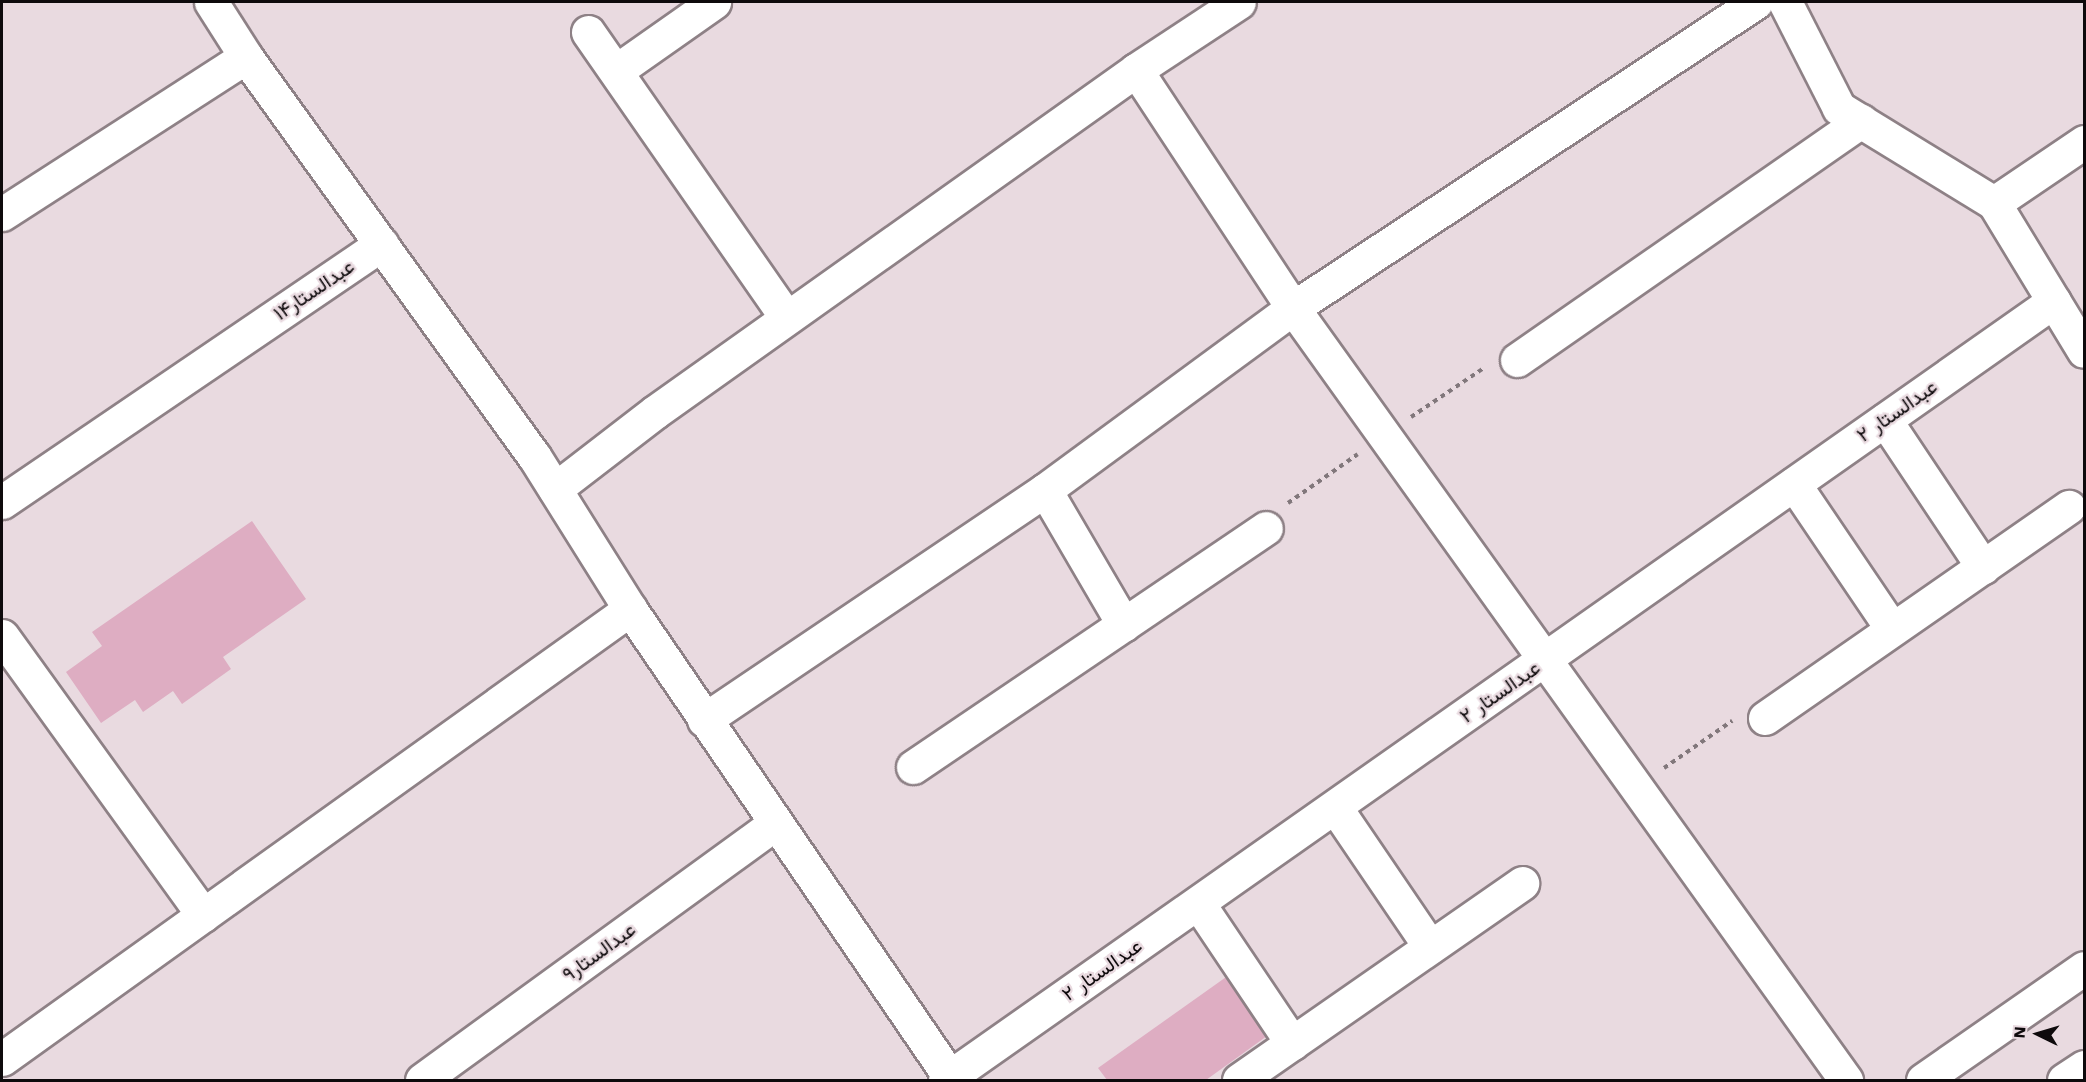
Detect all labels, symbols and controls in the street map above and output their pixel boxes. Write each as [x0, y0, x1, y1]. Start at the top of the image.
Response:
street label: عبدالستار۱۴ [269, 254, 359, 326]
street label: عبدالستار ۲ [1852, 375, 1942, 447]
street label: عبدالستار ۲ [1455, 656, 1545, 728]
street label: عبدالستار۹ [558, 917, 640, 987]
street label: عبدالستار ۲ [1057, 934, 1147, 1006]
north arrow [2008, 1004, 2068, 1064]
text: N [2010, 1026, 2030, 1039]

